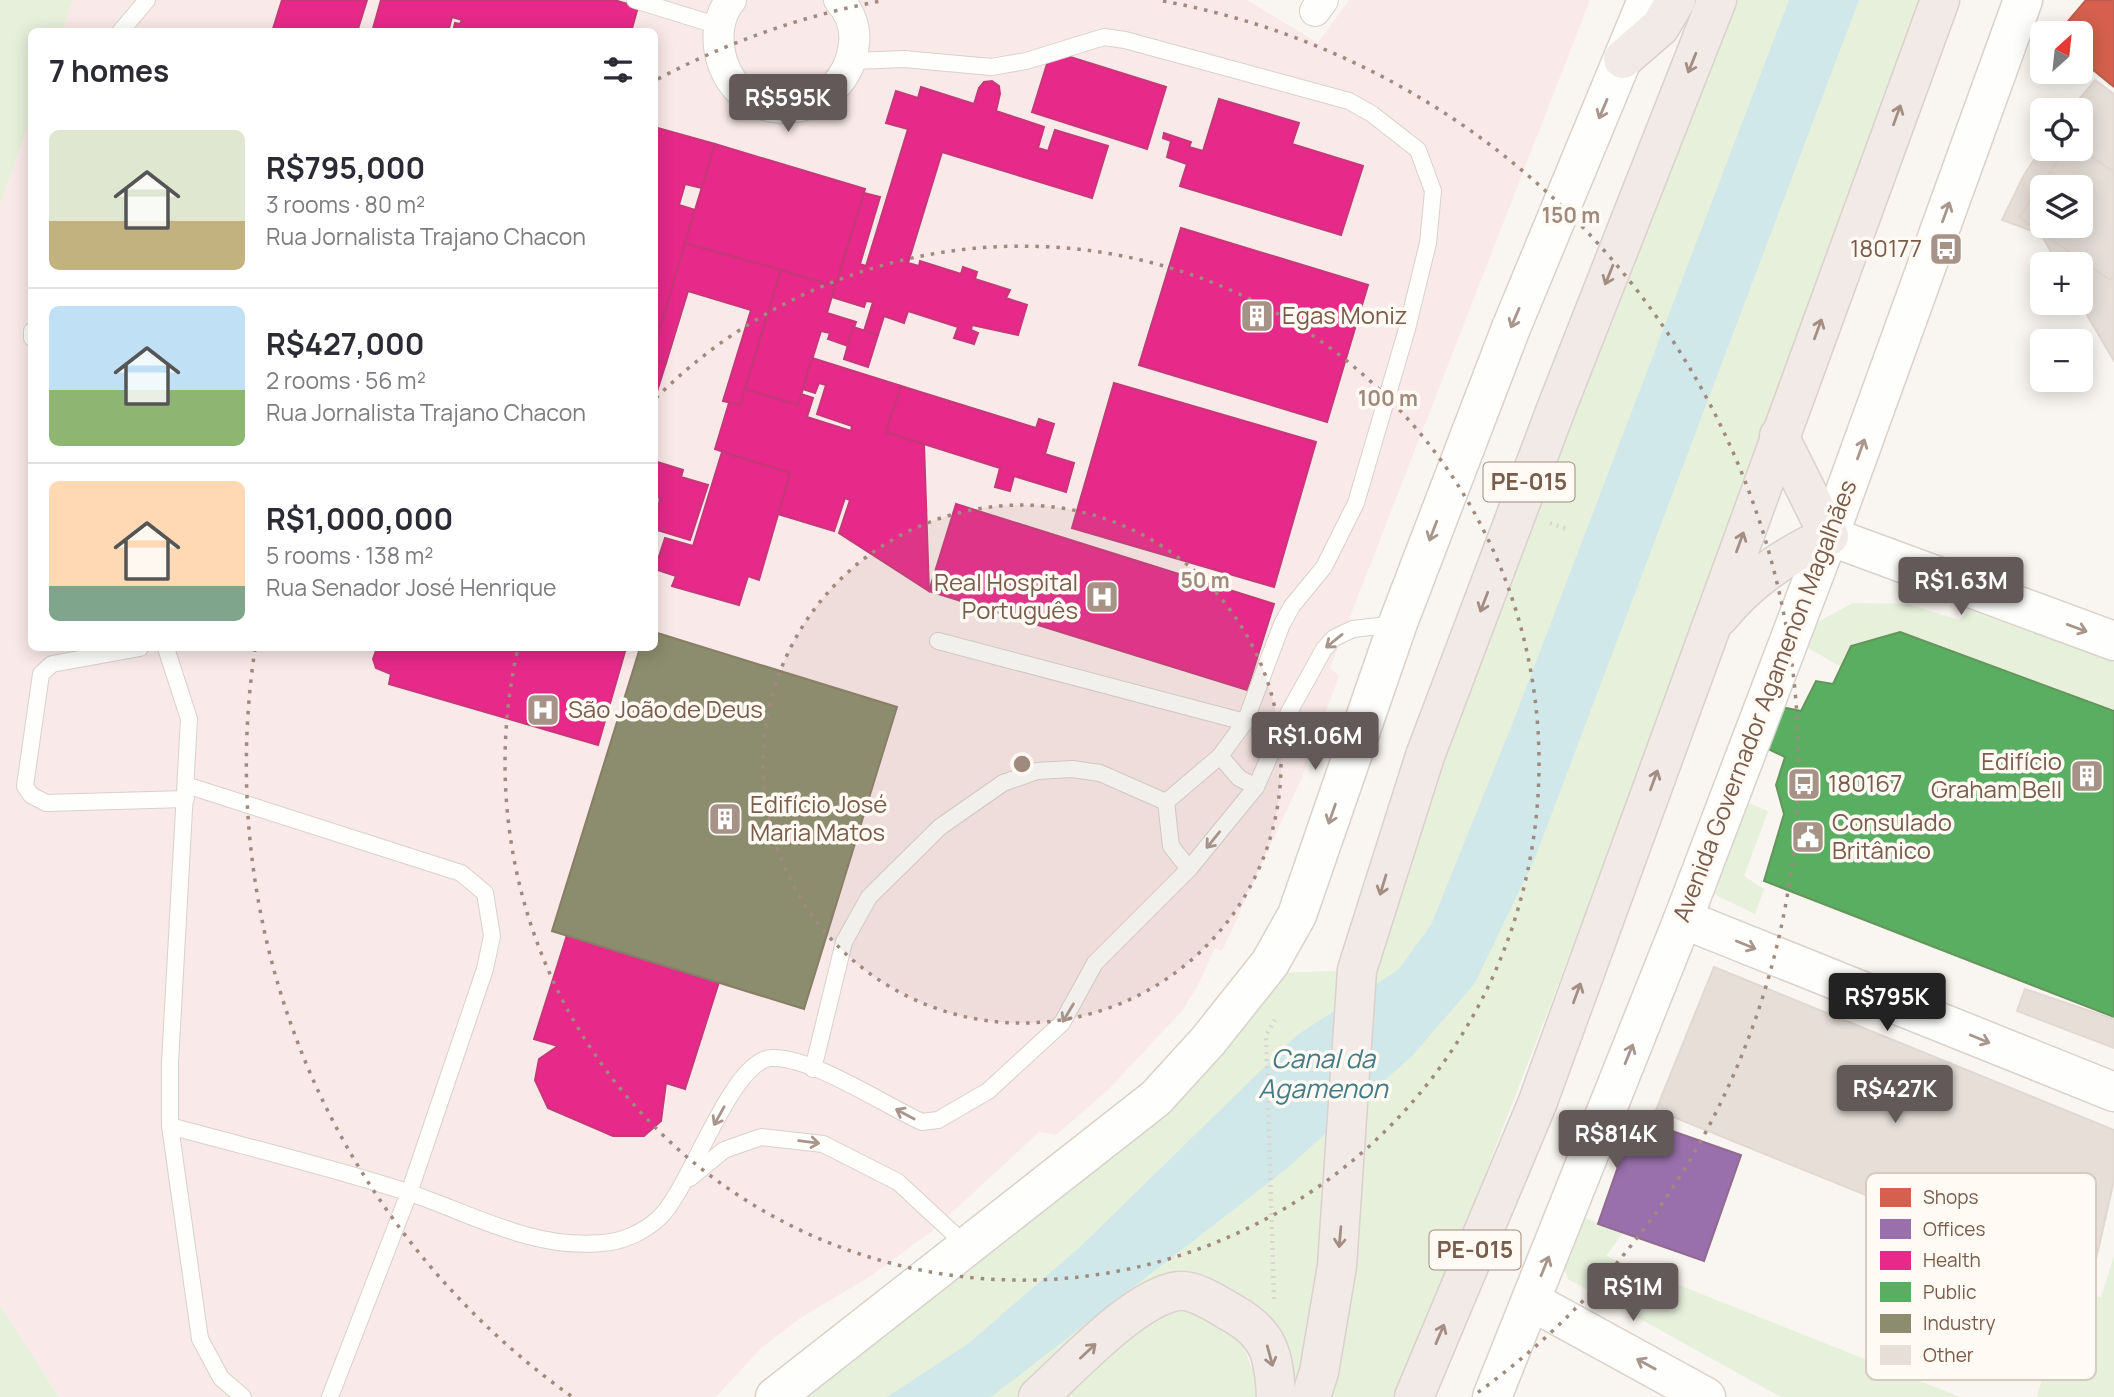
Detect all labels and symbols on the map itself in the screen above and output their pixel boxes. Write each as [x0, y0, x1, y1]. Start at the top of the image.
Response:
north arrow [2030, 21, 2093, 84]
one-way arrow [1685, 52, 1698, 74]
pin: R$595K [731, 74, 845, 134]
one-way arrow [1595, 97, 1608, 119]
one-way arrow [1892, 105, 1904, 127]
text: 150 m [1542, 201, 1600, 229]
one-way arrow [1941, 202, 1953, 224]
bus stop icon: 180177 [1927, 230, 1965, 268]
place label: 180177 [1850, 231, 1922, 264]
one-way arrow [1601, 264, 1614, 286]
building icon: Egas Moniz [1238, 297, 1276, 335]
place label: Egas Moniz [1282, 298, 1408, 331]
one-way arrow [1508, 307, 1521, 329]
one-way arrow [1813, 318, 1826, 340]
text: 100 m [1358, 384, 1418, 412]
one-way arrow [1856, 439, 1868, 461]
road number: PE-015 [1484, 462, 1574, 502]
street label: Avenida Governador Agamenon Magalhães [1664, 475, 1863, 926]
one-way arrow [1426, 519, 1439, 541]
one-way arrow [1735, 532, 1747, 554]
pin: R$1.63M [1896, 558, 2026, 617]
place label: Real Hospital Português [934, 565, 1078, 626]
text: 50 m [1180, 566, 1230, 594]
hospital icon: Real Hospital Português [1083, 578, 1121, 616]
one-way arrow [1476, 591, 1489, 612]
one-way arrow [2066, 623, 2088, 635]
one-way arrow [1325, 633, 1343, 649]
hospital icon: São João de Deus [524, 691, 562, 729]
place label: São João de Deus [568, 692, 763, 725]
pin: R$1.06M [1250, 712, 1380, 772]
place label: Edifício Graham Bell [1931, 744, 2062, 805]
centre of rings [1010, 752, 1034, 776]
building icon: Edifício Graham Bell [2068, 757, 2106, 795]
bus stop icon: 180167 [1785, 765, 1823, 803]
place label: 180167 [1828, 766, 1902, 799]
one-way arrow [1649, 769, 1661, 791]
place label: Edifício José Maria Matos [750, 787, 887, 848]
building icon: Edifício José Maria Matos [706, 800, 744, 838]
one-way arrow [1325, 803, 1337, 825]
place label: Consulado Britânico [1832, 805, 1952, 866]
public building icon: Consulado Britânico [1789, 818, 1827, 856]
one-way arrow [1205, 831, 1221, 849]
one-way arrow [1375, 874, 1388, 896]
one-way arrow [1735, 939, 1757, 952]
pin: R$795K [1830, 974, 1944, 1033]
one-way arrow [1571, 983, 1584, 1005]
one-way arrow [1060, 1003, 1074, 1023]
one-way arrow [1969, 1033, 1990, 1046]
water label: Canal da Agamenon [1258, 1040, 1389, 1106]
one-way arrow [1624, 1044, 1637, 1066]
pin: R$427K [1838, 1066, 1952, 1125]
one-way arrow [712, 1106, 726, 1126]
one-way arrow [895, 1107, 916, 1120]
pin: R$814K [1559, 1110, 1673, 1170]
one-way arrow [797, 1136, 820, 1149]
legend [1866, 1173, 2096, 1380]
text: Shops [1923, 1184, 1978, 1210]
text: Offices [1923, 1216, 1985, 1242]
one-way arrow [1333, 1225, 1346, 1248]
road number: PE-015 [1430, 1231, 1520, 1270]
text: Health [1923, 1247, 1981, 1273]
one-way arrow [1540, 1255, 1553, 1277]
pin: R$1M [1592, 1264, 1674, 1323]
text: Public [1923, 1279, 1976, 1305]
text: Industry [1923, 1310, 1996, 1336]
one-way arrow [1434, 1324, 1447, 1345]
one-way arrow [1079, 1342, 1096, 1359]
text: Other [1923, 1342, 1974, 1368]
one-way arrow [1264, 1344, 1277, 1366]
one-way arrow [1636, 1357, 1657, 1370]

